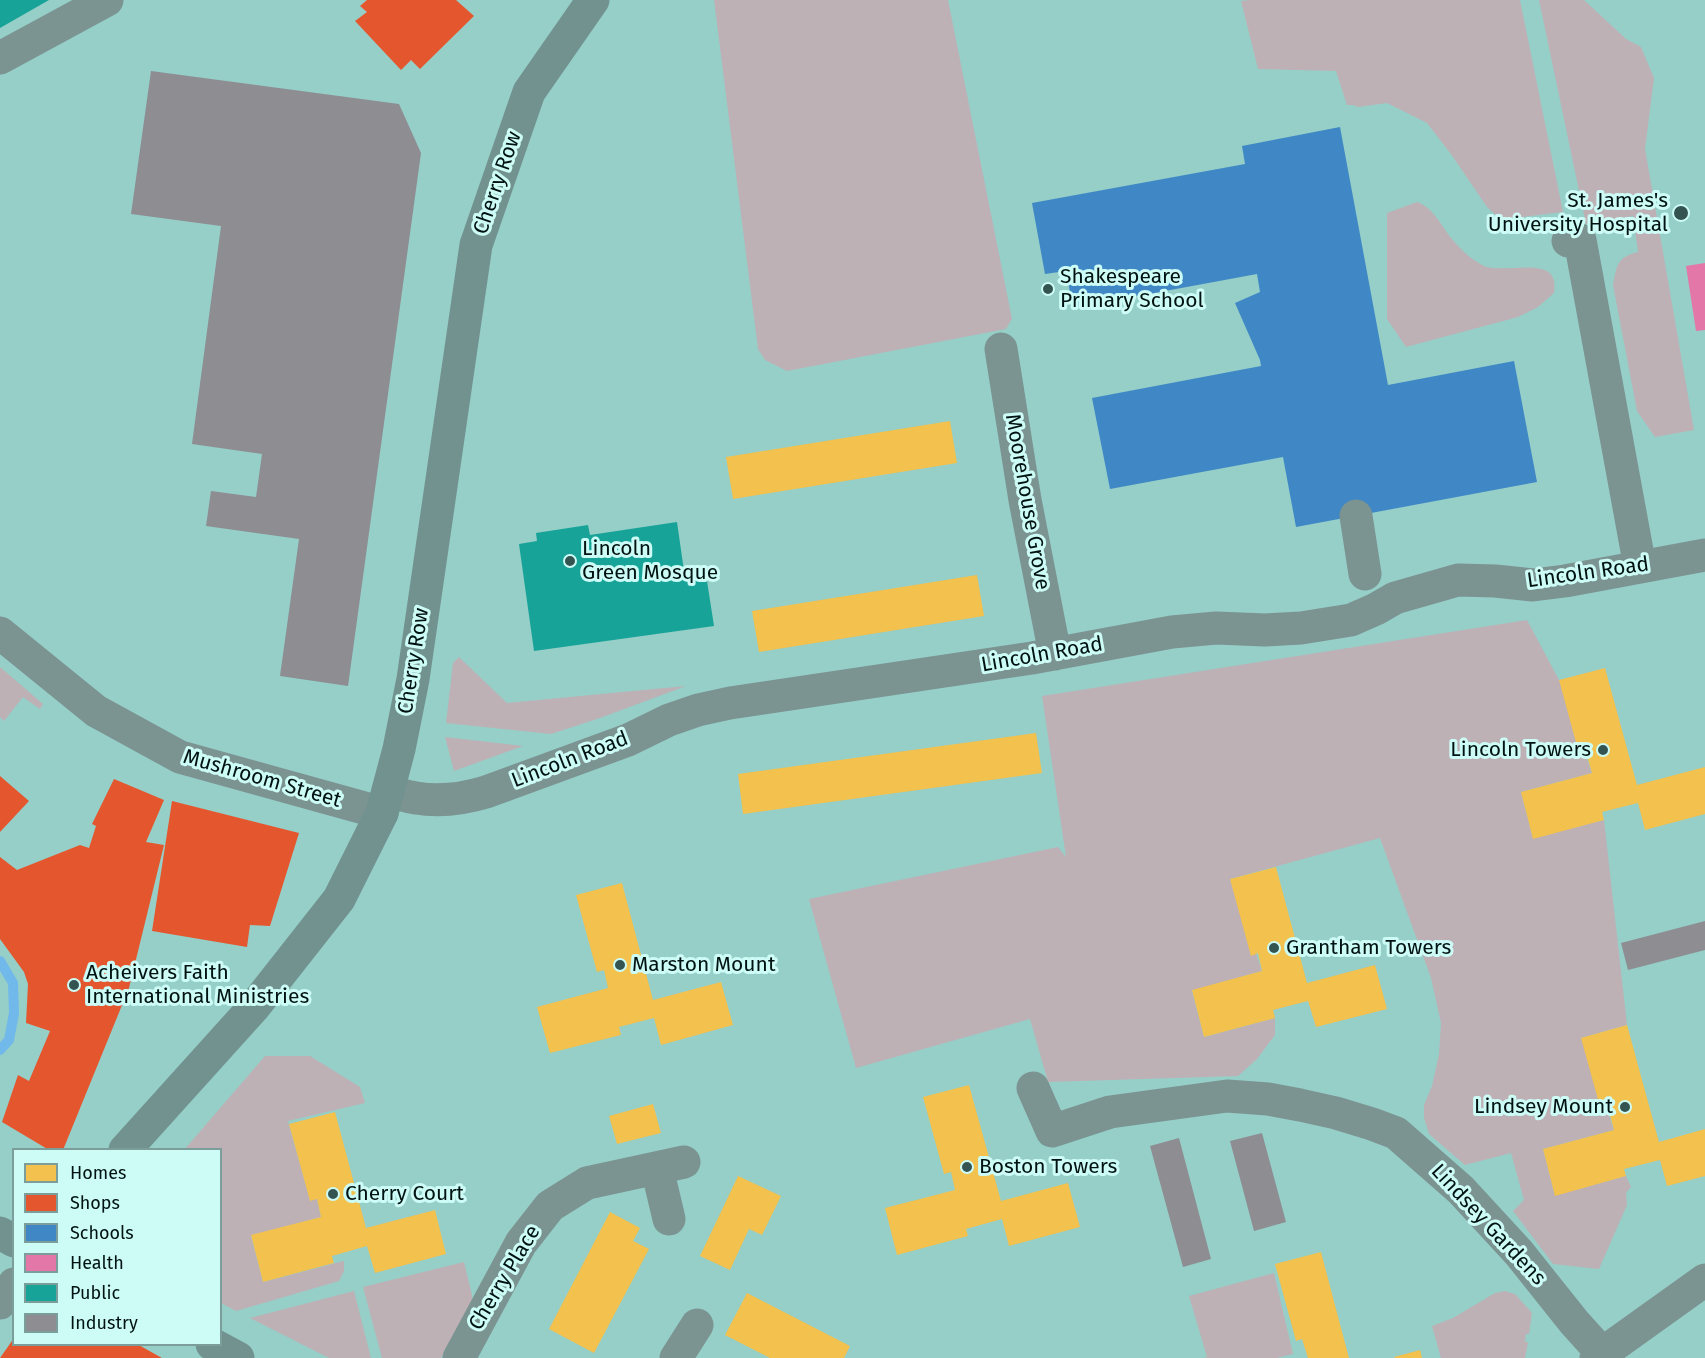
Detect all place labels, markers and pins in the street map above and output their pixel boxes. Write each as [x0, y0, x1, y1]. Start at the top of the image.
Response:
place label: St. James's University Hospital [1488, 188, 1668, 238]
marker: St. James's University Hospital [1672, 204, 1690, 222]
place label: Shakespeare Primary School [1060, 264, 1204, 314]
marker: Shakespeare Primary School [1041, 282, 1055, 296]
place label: Lincoln Green Mosque [582, 536, 718, 586]
marker: Lincoln Green Mosque [563, 554, 577, 568]
place label: Lincoln Towers [1450, 737, 1591, 763]
marker: Lincoln Towers [1596, 743, 1610, 757]
place label: Grantham Towers [1286, 935, 1451, 961]
marker: Grantham Towers [1267, 941, 1281, 955]
place label: Marston Mount [632, 952, 775, 978]
marker: Marston Mount [613, 958, 627, 972]
place label: Acheivers Faith International Ministries [86, 960, 309, 1010]
marker: Acheivers Faith International Ministries [67, 978, 81, 992]
place label: Lindsey Mount [1474, 1094, 1613, 1120]
marker: Lindsey Mount [1618, 1100, 1632, 1114]
place label: Boston Towers [979, 1154, 1117, 1180]
marker: Boston Towers [960, 1160, 974, 1174]
place label: Cherry Court [345, 1181, 464, 1207]
marker: Cherry Court [326, 1187, 340, 1201]

